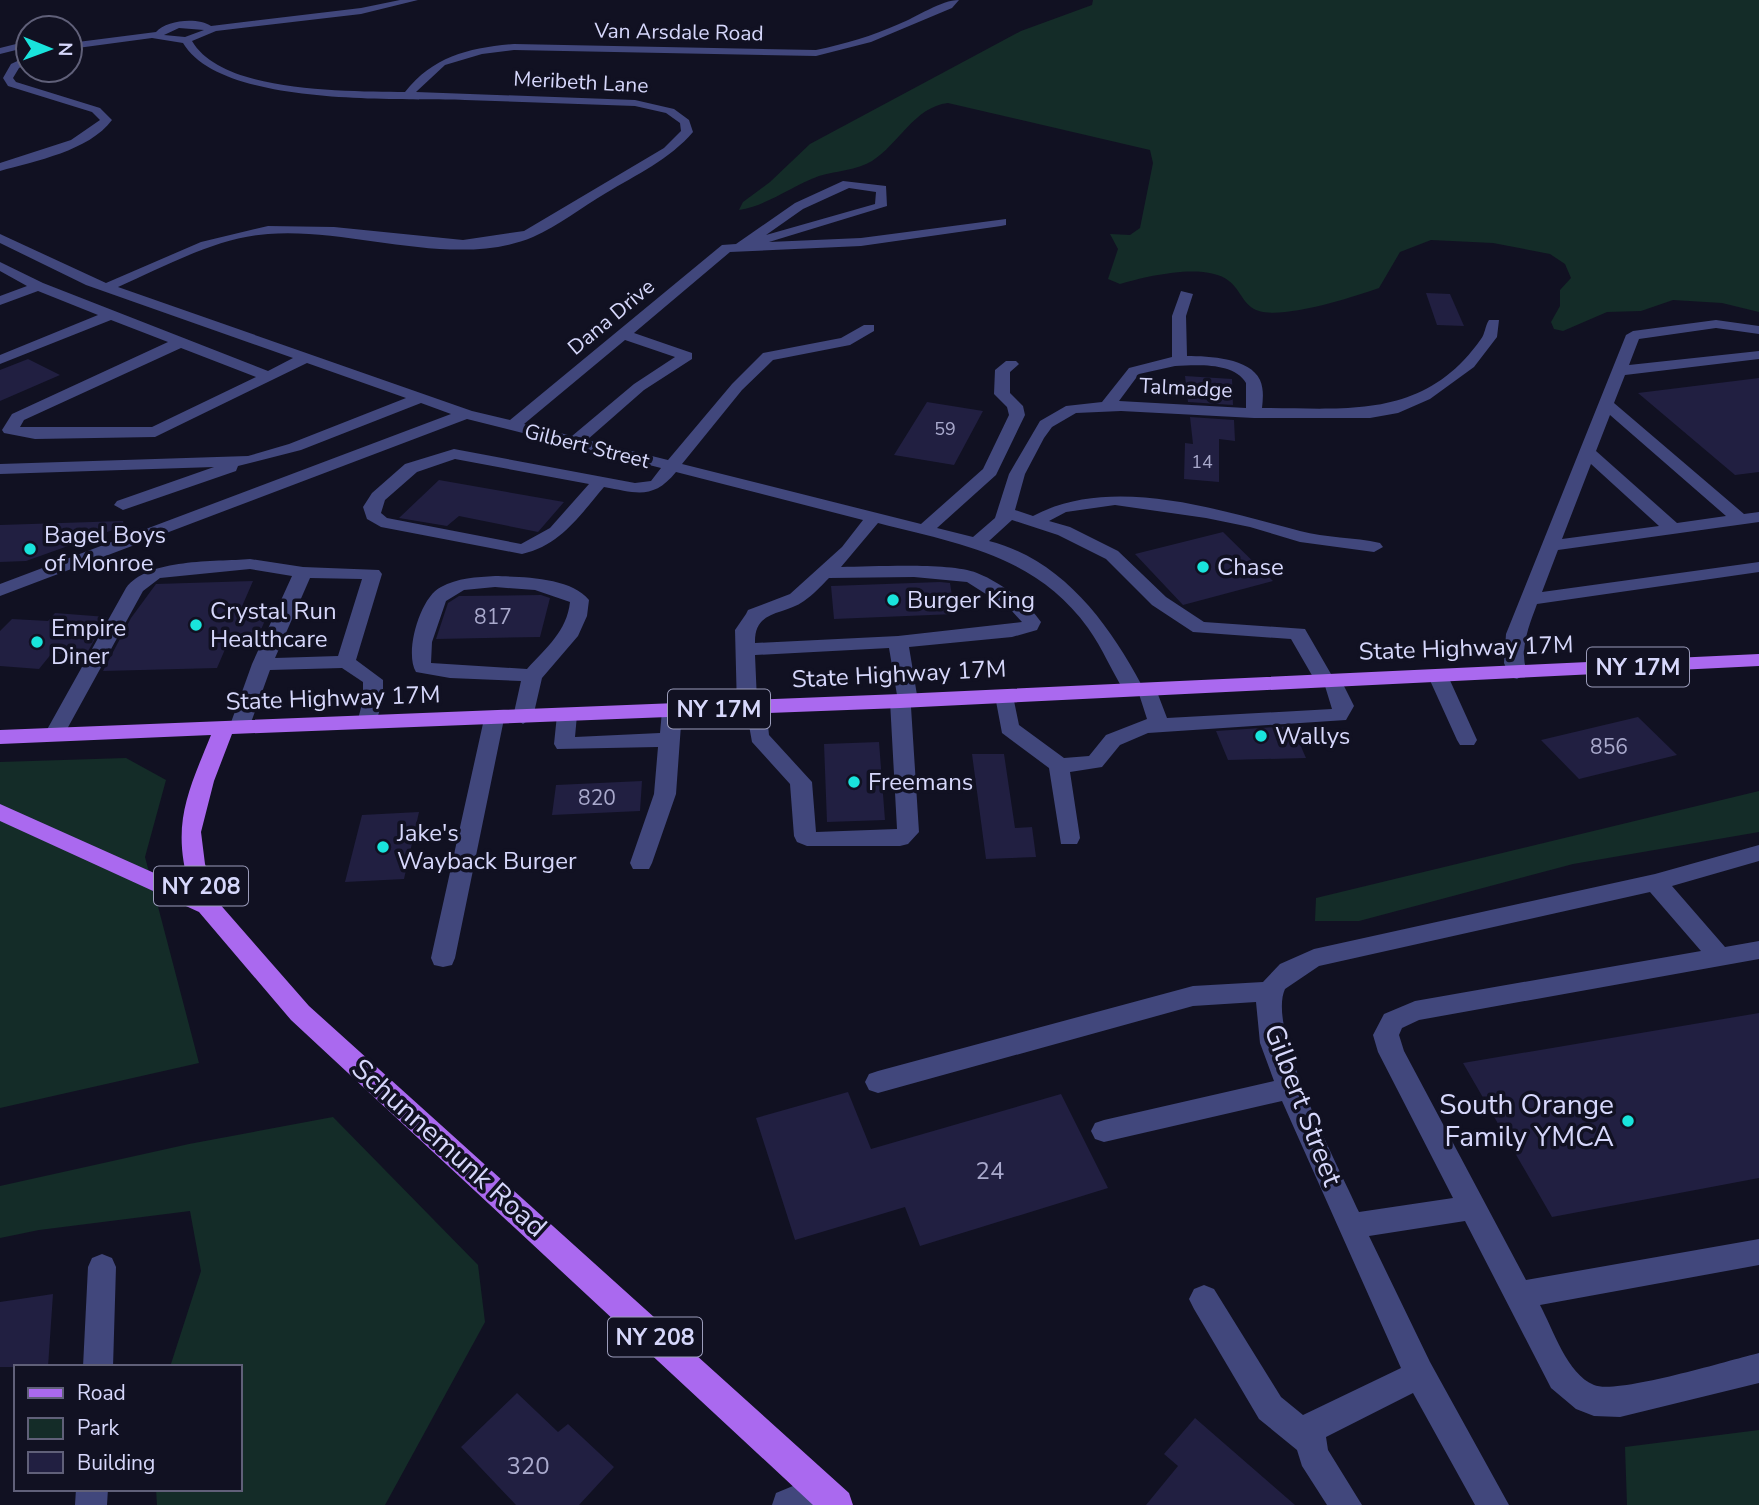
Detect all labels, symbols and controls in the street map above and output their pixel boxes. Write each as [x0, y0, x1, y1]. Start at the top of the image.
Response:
north arrow [14, 14, 84, 84]
street label: Van Arsdale Road [593, 17, 764, 47]
text: N [52, 42, 78, 57]
street label: Meribeth Lane [513, 64, 649, 100]
street label: Dana Drive [562, 273, 660, 361]
street label: Talmadge [1139, 372, 1233, 404]
street label: Gilbert Street [522, 417, 653, 475]
house number: 59 [934, 417, 956, 441]
house number: 14 [1191, 450, 1213, 474]
place label: Bagel Boys of Monroe [44, 519, 166, 579]
marker: Bagel Boys of Monroe [22, 541, 38, 557]
place label: Chase [1217, 551, 1284, 583]
marker: Chase [1195, 559, 1211, 575]
place label: Burger King [907, 584, 1035, 616]
marker: Burger King [885, 592, 901, 608]
place label: Crystal Run Healthcare [210, 595, 337, 655]
house number: 817 [474, 603, 512, 631]
place label: Empire Diner [51, 612, 126, 672]
marker: Crystal Run Healthcare [188, 617, 204, 633]
street label: State Highway 17M [1358, 628, 1574, 668]
marker: Empire Diner [29, 634, 45, 650]
road number: NY 17M [1587, 648, 1689, 687]
street label: State Highway 17M [791, 652, 1007, 696]
street label: State Highway 17M [225, 678, 441, 718]
road number: NY 17M [668, 690, 770, 729]
place label: Wallys [1275, 720, 1350, 752]
marker: Wallys [1253, 728, 1269, 744]
house number: 856 [1590, 733, 1628, 761]
place label: Freemans [868, 766, 973, 798]
marker: Freemans [846, 774, 862, 790]
house number: 820 [578, 784, 616, 812]
place label: Jake's Wayback Burger [396, 817, 577, 877]
marker: Jake's Wayback Burger [375, 839, 391, 855]
road number: NY 208 [154, 866, 248, 906]
street label: Gilbert Street [1255, 1019, 1351, 1192]
street label: Schunnemunk Road [343, 1050, 555, 1246]
place label: South Orange Family YMCA [1439, 1086, 1614, 1156]
marker: South Orange Family YMCA [1620, 1113, 1636, 1129]
house number: 24 [976, 1155, 1004, 1187]
road number: NY 208 [608, 1318, 702, 1356]
legend [14, 1365, 242, 1491]
text: Road [77, 1379, 126, 1407]
text: Park [77, 1414, 119, 1442]
text: Building [77, 1449, 155, 1477]
house number: 320 [506, 1450, 550, 1482]

